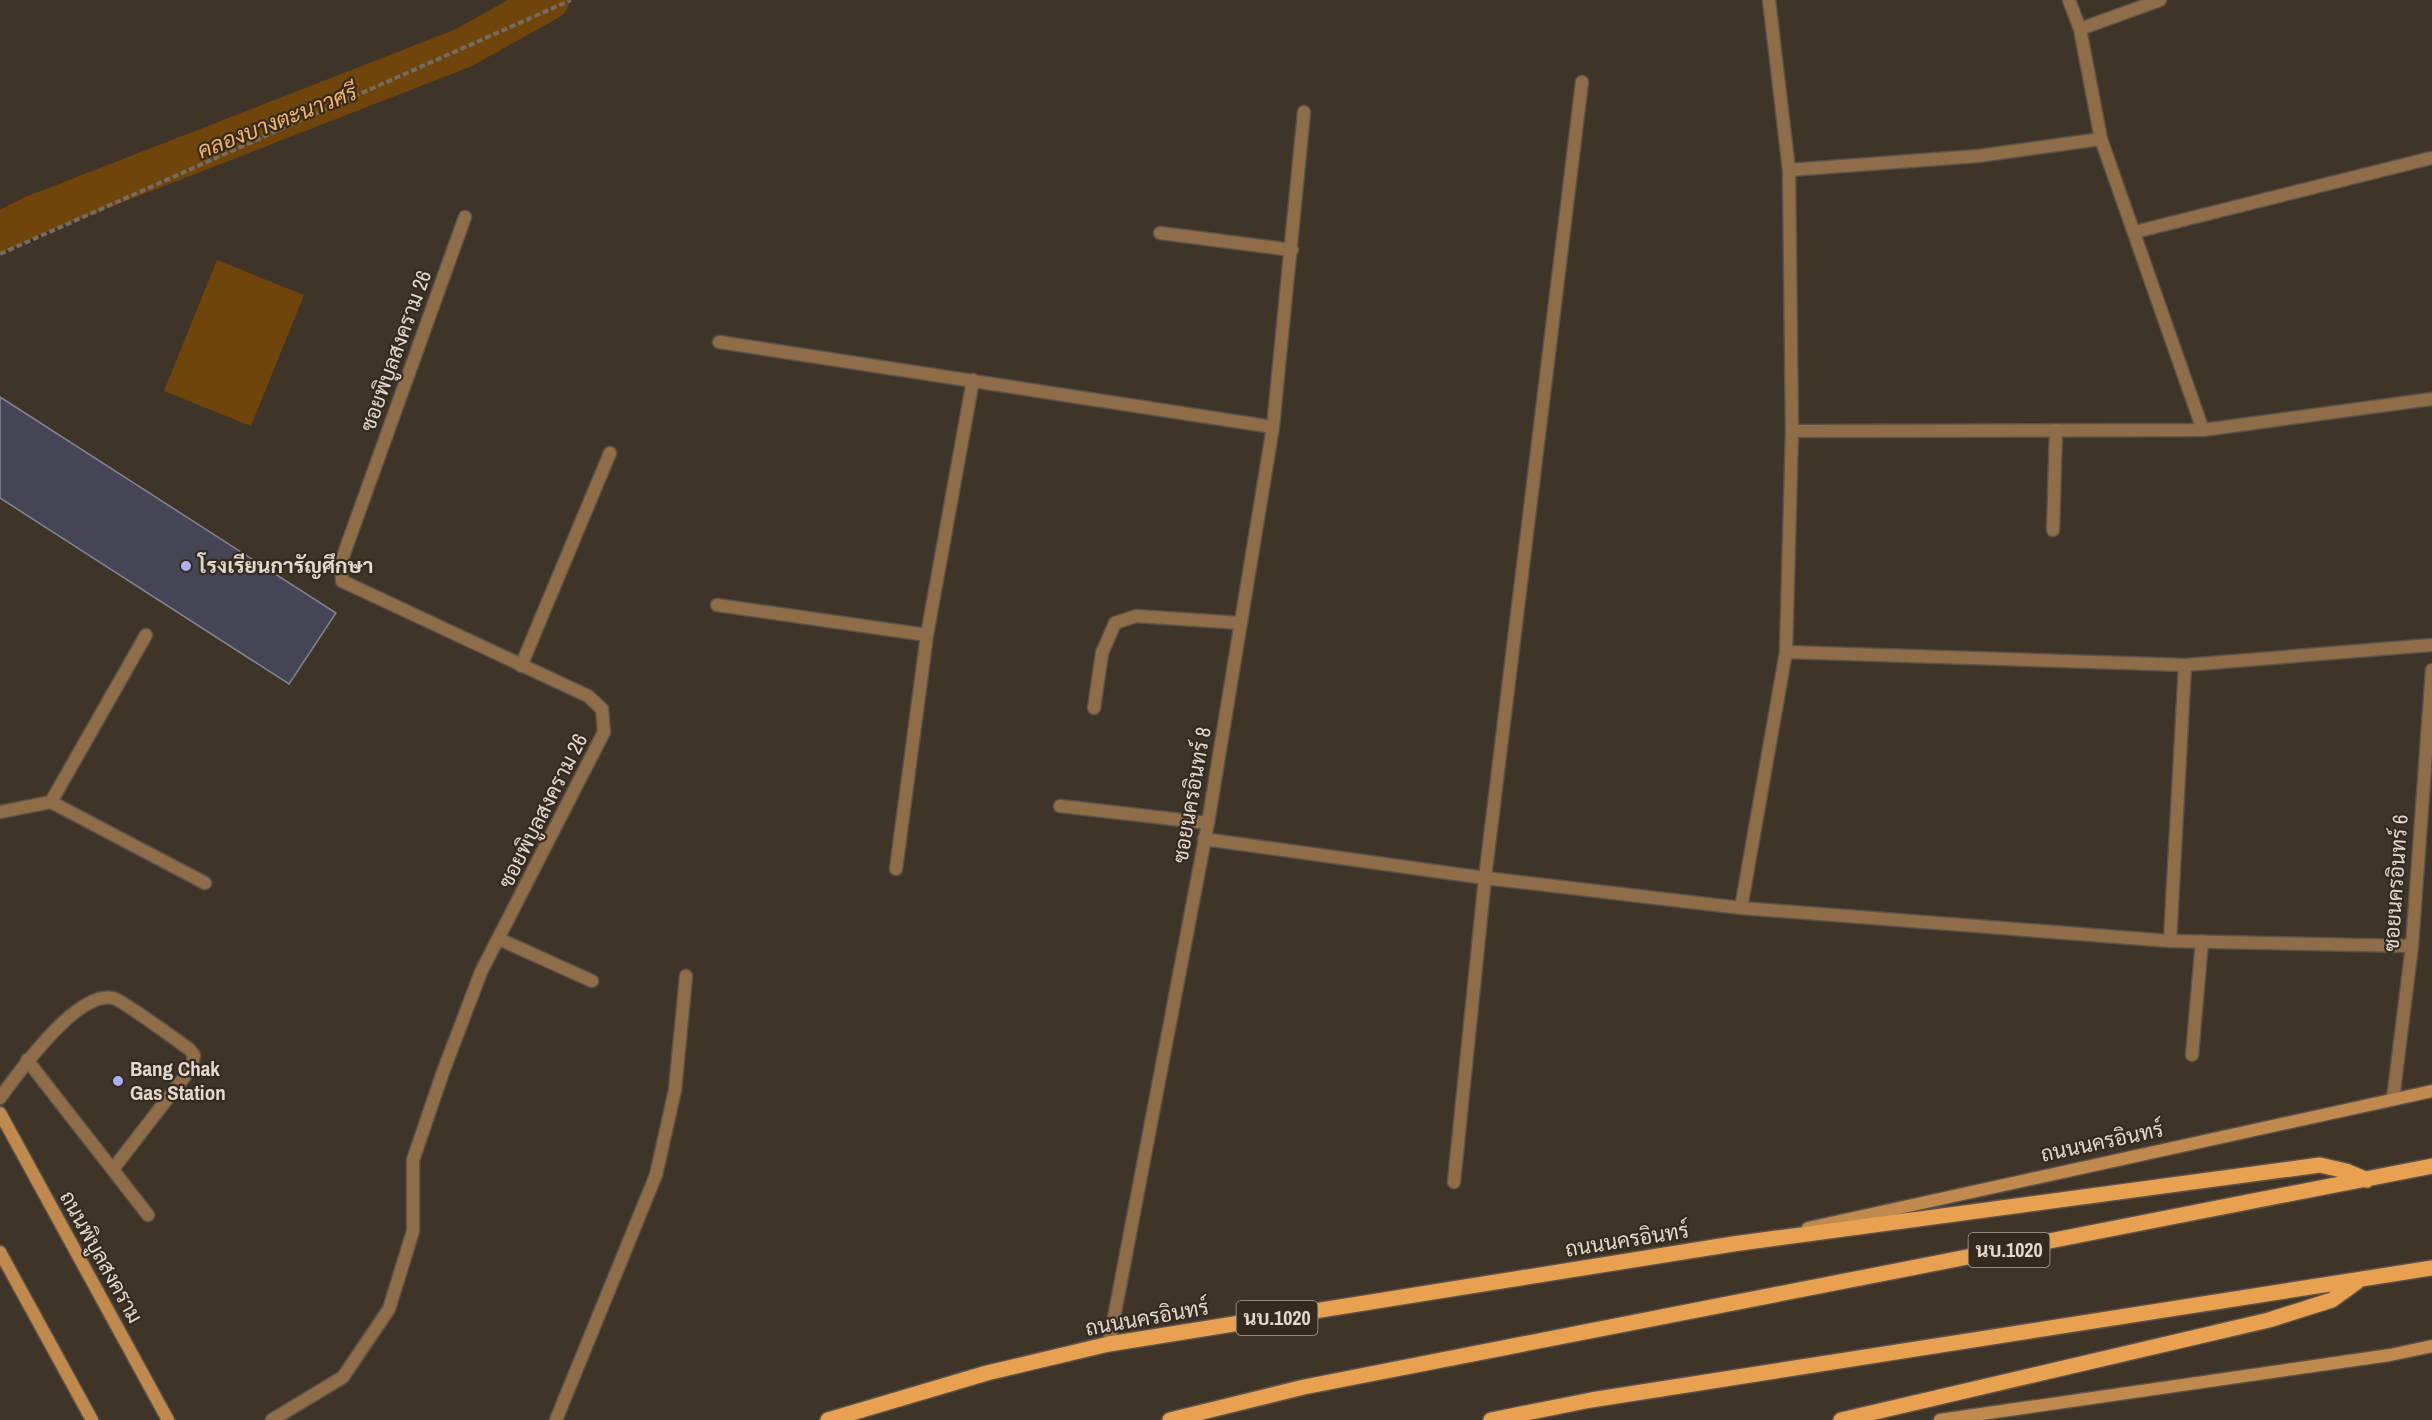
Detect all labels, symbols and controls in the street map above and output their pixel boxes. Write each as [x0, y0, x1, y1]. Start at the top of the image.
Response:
water label: คลองบางตะนาวศรี [193, 76, 363, 165]
street label: ซอยพิบูลสงคราม 26 [353, 266, 439, 436]
place label: โรงเรียนการัญศึกษา [196, 551, 373, 580]
marker: โรงเรียนการัญศึกษา [179, 559, 193, 573]
street label: ซอยนครอินทร์ 8 [1165, 725, 1218, 865]
street label: ซอยพิบูลสงคราม 26 [491, 729, 595, 893]
street label: ซอยนครอินทร์ 6 [2376, 813, 2415, 953]
place label: Bang Chak Gas Station [130, 1054, 226, 1107]
marker: Bang Chak Gas Station [111, 1074, 125, 1088]
street label: ถนนนครอินทร์ [2038, 1114, 2166, 1169]
street label: ถนนพิบูลสงคราม [52, 1185, 150, 1329]
street label: ถนนนครอินทร์ [1563, 1215, 1691, 1264]
road number: นบ.1020 [1968, 1233, 2050, 1267]
street label: ถนนนครอินทร์ [1083, 1292, 1211, 1343]
road number: นบ.1020 [1236, 1301, 1318, 1335]

